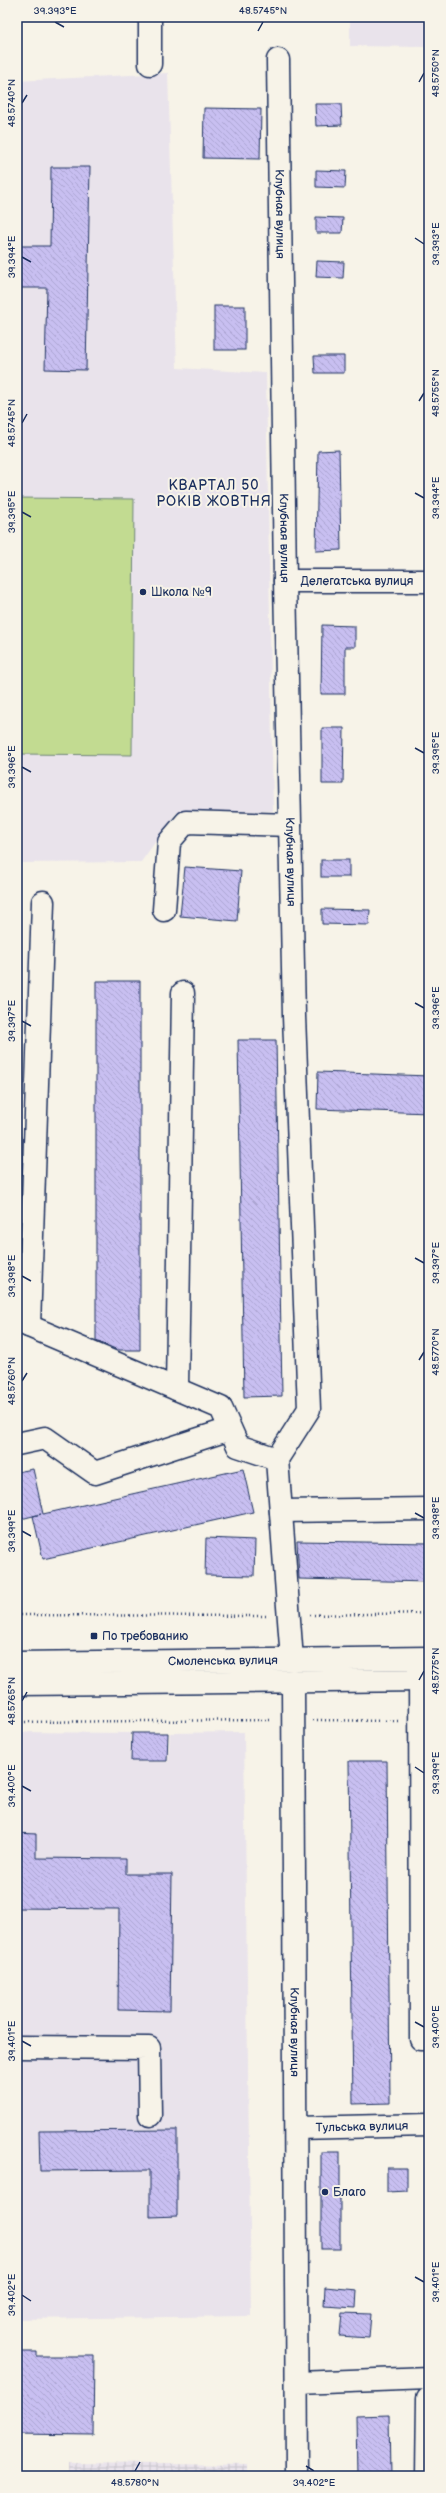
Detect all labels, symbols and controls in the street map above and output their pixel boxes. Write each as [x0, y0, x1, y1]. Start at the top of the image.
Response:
text: 39.393°E [34, 5, 77, 17]
text: 48.5745°N [239, 5, 287, 17]
text: 48.5750°N [430, 49, 442, 97]
text: 48.5740°N [6, 79, 18, 127]
street label: Клубная вулиця [272, 169, 288, 259]
text: 39.393°E [430, 222, 442, 265]
text: 39.394°E [6, 235, 18, 278]
text: 48.5755°N [430, 369, 442, 417]
text: 48.5745°N [6, 399, 18, 447]
text: 39.394°E [430, 476, 442, 519]
district label: КВАРТАЛ 50 РОКІВ ЖОВТНЯ [156, 477, 272, 510]
text: 39.395°E [6, 490, 18, 533]
street label: Клубная вулиця [276, 493, 293, 583]
street label: Делегатська вулиця [300, 574, 414, 589]
place label: Школа №9 [151, 585, 212, 600]
marker: Школа №9 [138, 587, 148, 597]
text: 39.395°E [430, 731, 442, 774]
text: 39.396°E [6, 745, 18, 788]
street label: Клубная вулиця [282, 817, 299, 907]
text: 39.396°E [430, 986, 442, 1029]
text: 39.397°E [6, 1000, 18, 1042]
text: 39.397°E [430, 1242, 442, 1284]
text: 39.398°E [6, 1254, 18, 1297]
text: 48.5770°N [430, 1328, 442, 1376]
text: 48.5760°N [6, 1357, 18, 1405]
text: 39.398°E [430, 1496, 442, 1539]
text: 39.399°E [6, 1509, 18, 1552]
place label: По требованию [102, 1629, 188, 1644]
marker: По требованию [89, 1631, 99, 1641]
text: 48.5775°N [430, 1647, 442, 1695]
street label: Смоленська вулиця [168, 1652, 278, 1669]
text: 48.5765°N [6, 1677, 18, 1725]
text: 39.399°E [430, 1751, 442, 1794]
text: 39.400°E [6, 1764, 18, 1807]
street label: Клубная вулиця [287, 1987, 302, 2077]
text: 39.400°E [430, 2005, 442, 2048]
text: 39.401°E [6, 2020, 18, 2061]
street label: Тульська вулиця [315, 2118, 409, 2135]
place label: Благо [333, 2185, 366, 2200]
marker: Благо [320, 2187, 330, 2197]
text: 39.401°E [430, 2261, 442, 2302]
text: 39.402°E [6, 2273, 18, 2316]
text: 48.5780°N [111, 2477, 159, 2489]
text: 39.402°E [293, 2477, 336, 2489]

